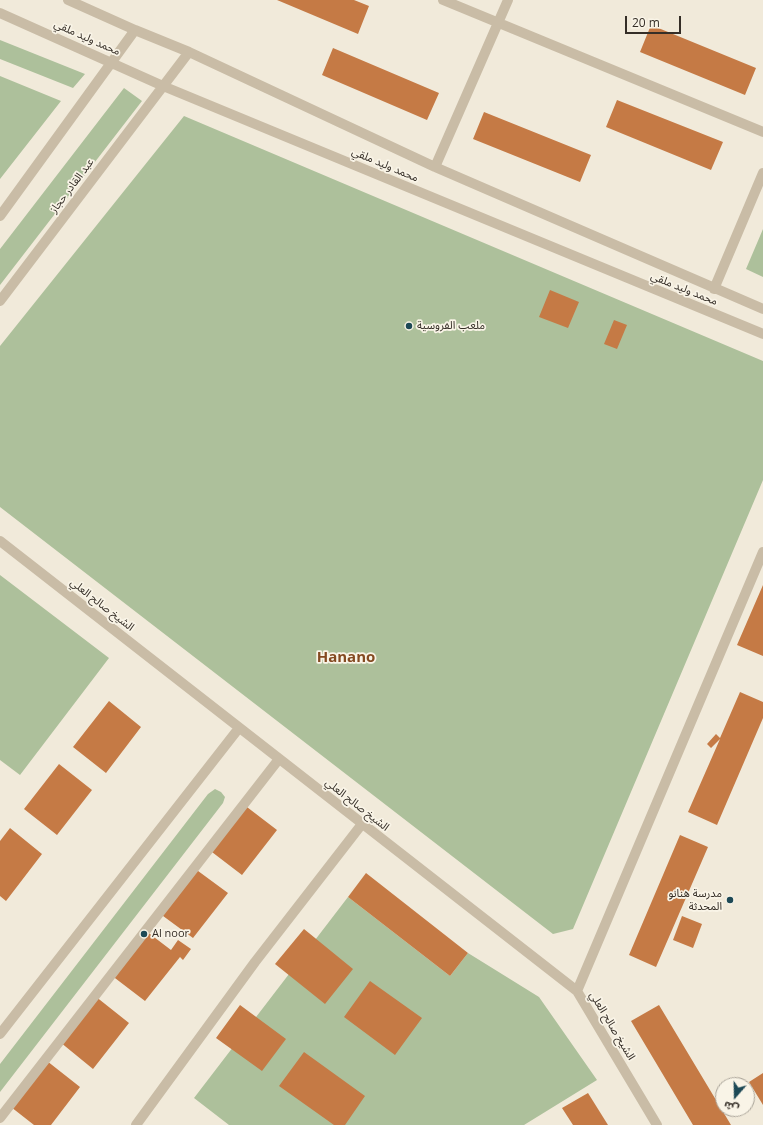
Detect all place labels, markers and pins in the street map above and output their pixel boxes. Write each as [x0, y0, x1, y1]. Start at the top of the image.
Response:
place label: ملعب الفروسية [417, 319, 485, 333]
marker: ملعب الفروسية [404, 321, 414, 331]
place label: مدرسة هنانو المحدثة [668, 887, 722, 913]
marker: مدرسة هنانو المحدثة [725, 895, 735, 905]
place label: Al noor [152, 927, 189, 941]
marker: Al noor [139, 929, 149, 939]

